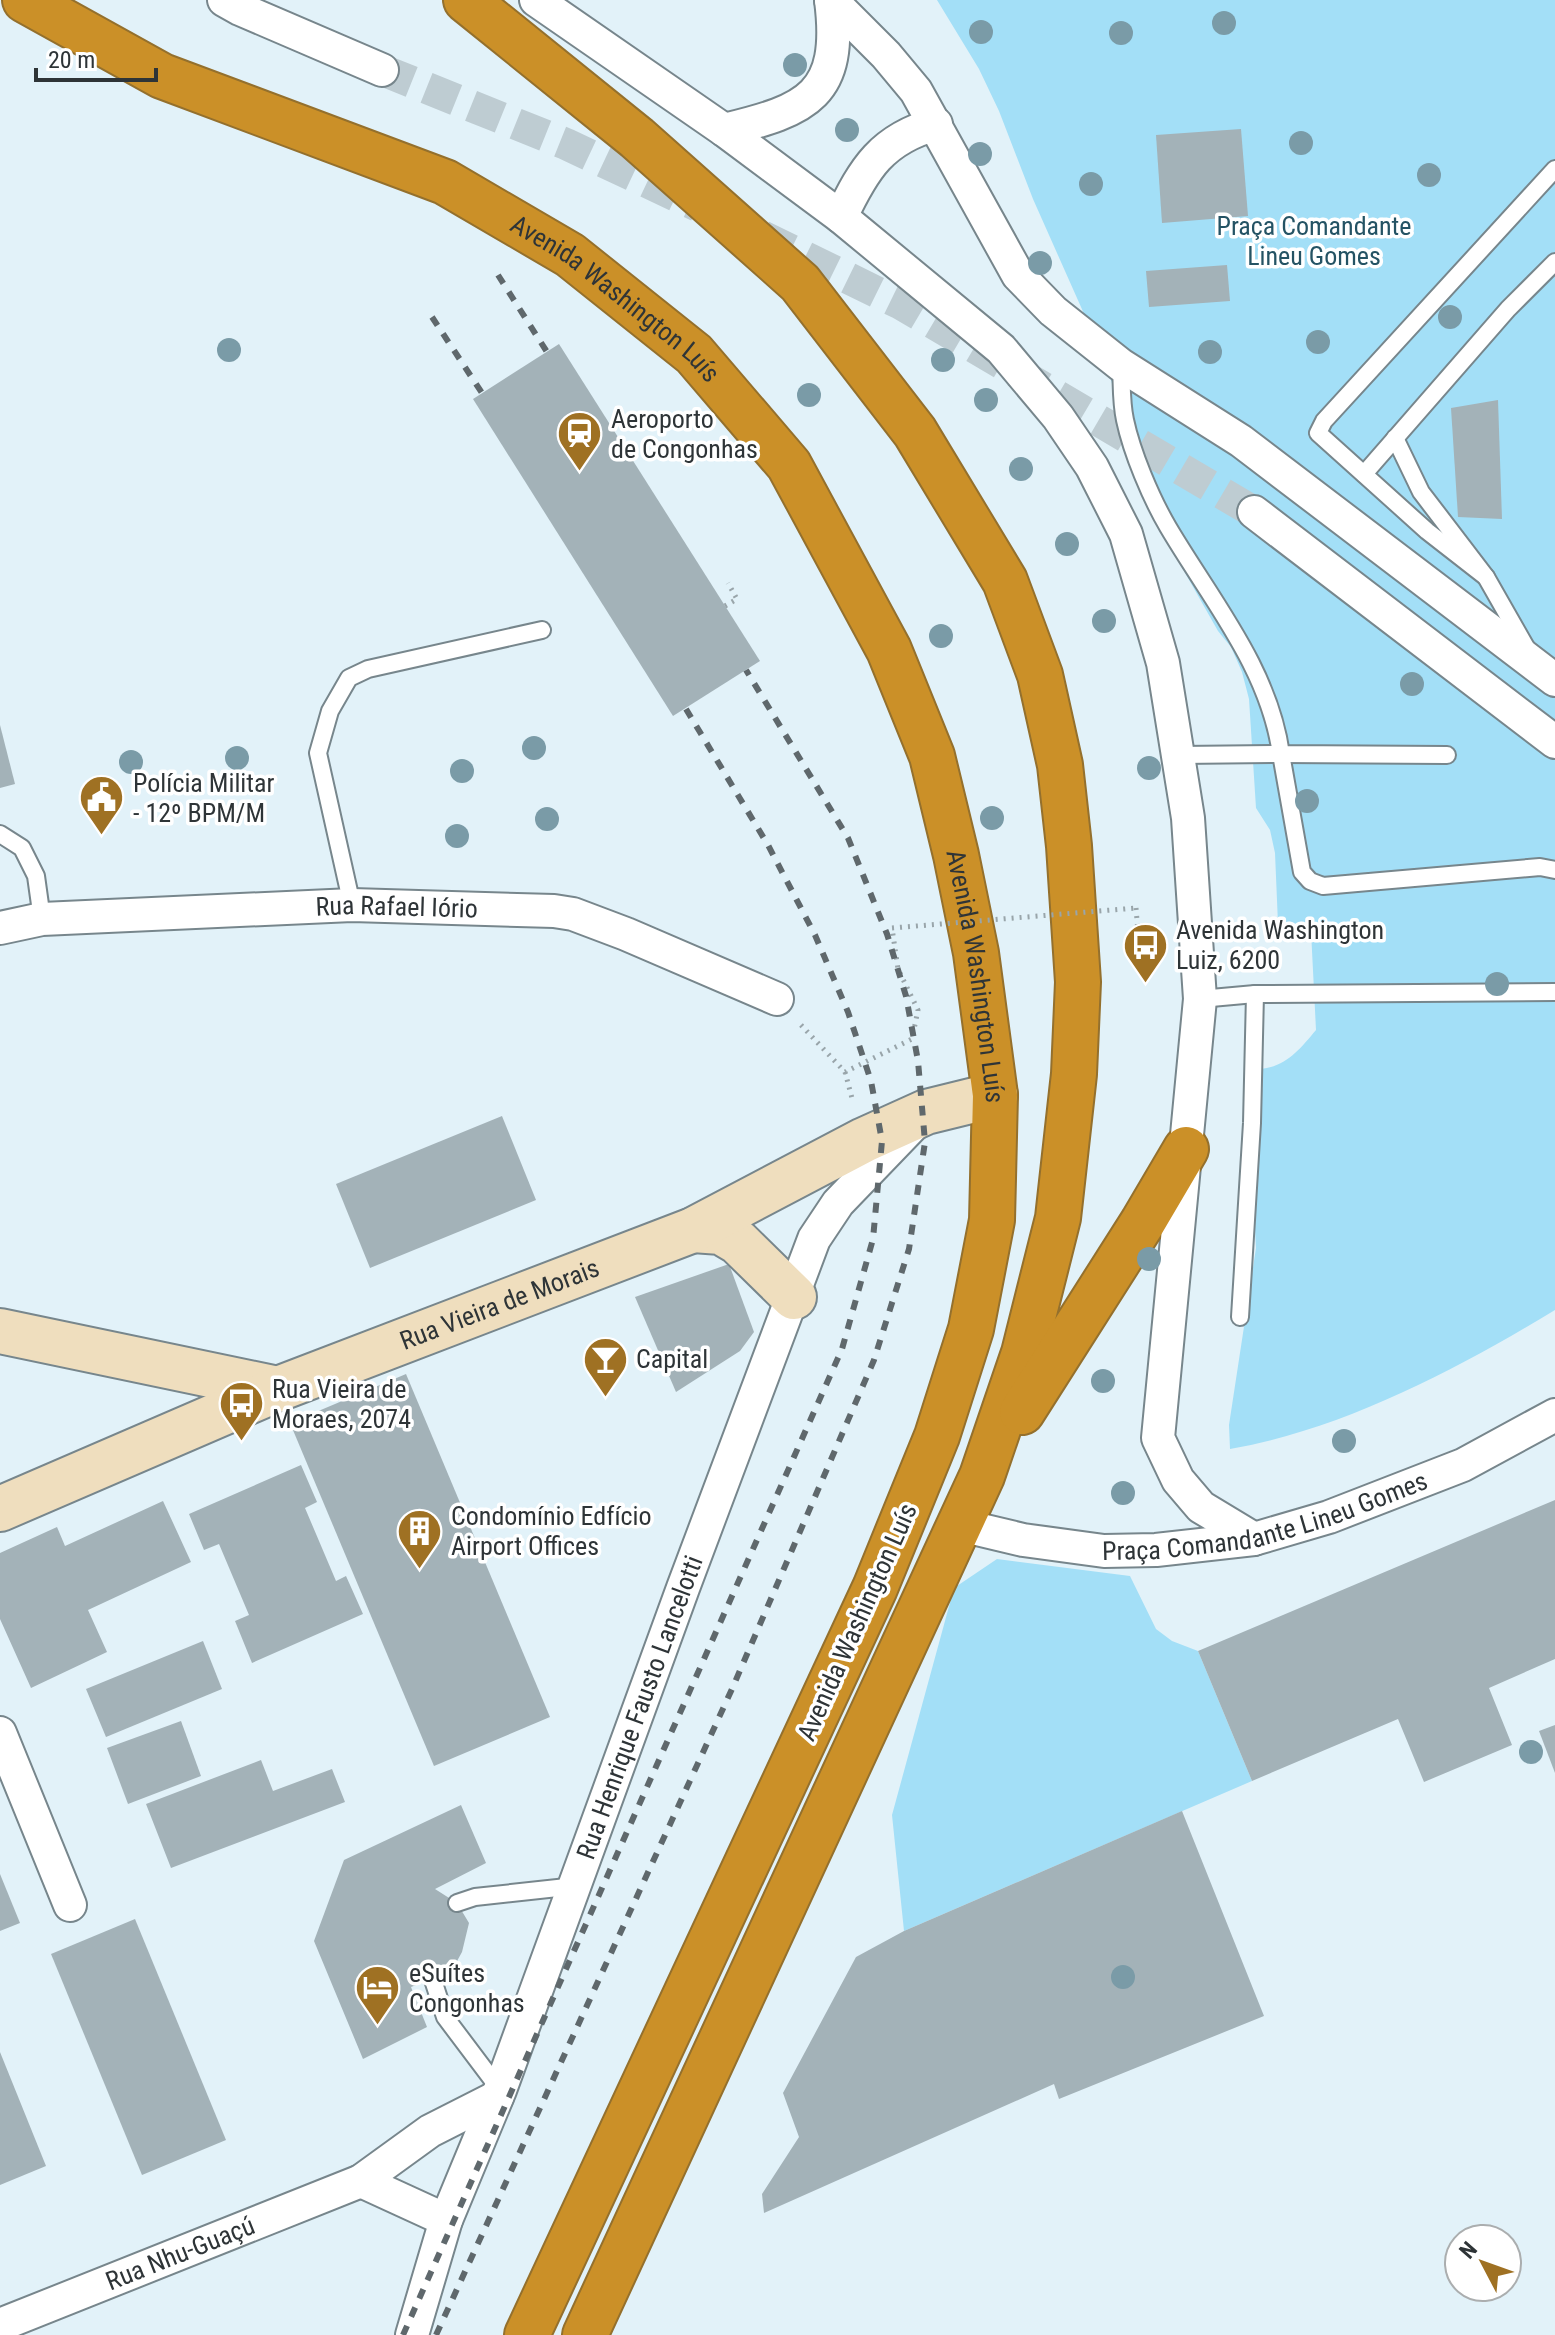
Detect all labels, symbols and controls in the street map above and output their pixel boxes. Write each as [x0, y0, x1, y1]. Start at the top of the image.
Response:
scale bar [36, 32, 156, 82]
text: 20 m [48, 46, 95, 74]
street label: Avenida Washington Luís [506, 209, 726, 388]
park label: Praça Comandante Lineu Gomes [1217, 211, 1411, 271]
place label: Aeroporto de Congonhas [611, 404, 758, 464]
station icon: Aeroporto de Congonhas [556, 410, 604, 473]
place label: Polícia Militar - 12º BPM/M [133, 768, 274, 828]
public building icon: Polícia Militar - 12º BPM/M [78, 774, 126, 837]
street label: Avenida Washington Luís [940, 847, 1010, 1103]
street label: Rua Rafael Iório [315, 890, 478, 924]
place label: Avenida Washington Luiz, 6200 [1176, 915, 1384, 975]
bus stop icon: Avenida Washington Luiz, 6200 [1121, 921, 1169, 984]
street label: Rua Vieira de Morais [396, 1252, 603, 1356]
bar icon: Capital [581, 1335, 629, 1398]
place label: Capital [636, 1344, 708, 1374]
place label: Rua Vieira de Moraes, 2074 [272, 1374, 411, 1434]
bus stop icon: Rua Vieira de Moraes, 2074 [217, 1380, 265, 1443]
street label: Praça Comandante Lineu Gomes [1102, 1465, 1431, 1566]
street label: Avenida Washington Luís [791, 1499, 923, 1745]
place label: Condomínio Edfício Airport Offices [451, 1501, 652, 1561]
building icon: Condomínio Edfício Airport Offices [396, 1507, 444, 1570]
street label: Rua Henrique Fausto Lancelotti [570, 1551, 709, 1863]
place label: eSuítes Congonhas [409, 1958, 525, 2018]
hotel icon: eSuítes Congonhas [354, 1964, 402, 2027]
street label: Rua Nhu-Guaçú [101, 2210, 259, 2296]
north arrow [1443, 2223, 1523, 2303]
text: N [1454, 2237, 1482, 2263]

